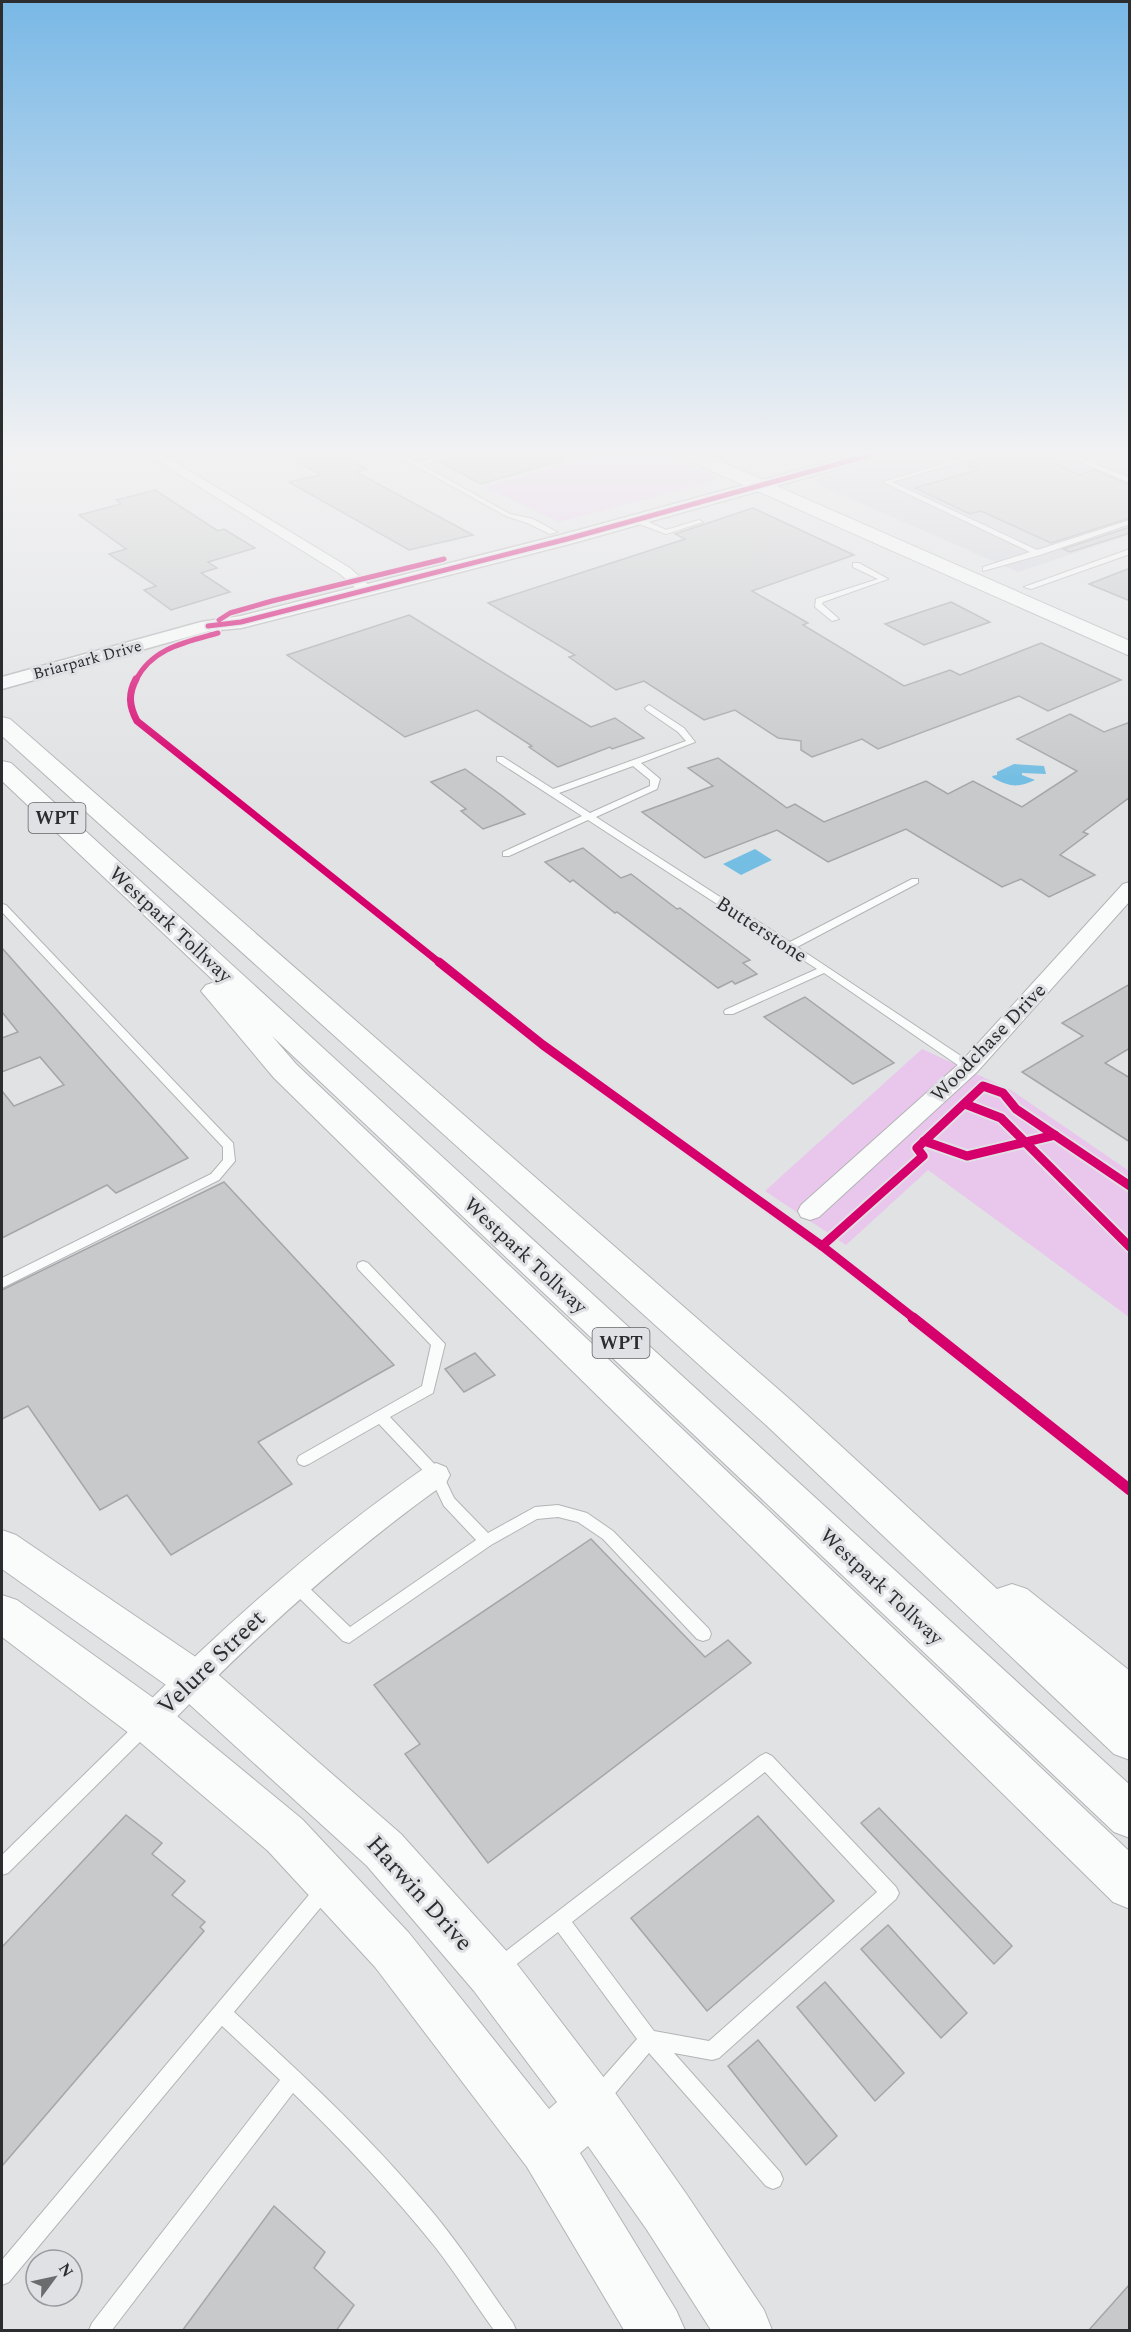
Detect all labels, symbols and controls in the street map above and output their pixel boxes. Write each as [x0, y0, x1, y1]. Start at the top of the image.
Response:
street label: Briarpark Drive [30, 634, 144, 686]
road number: WPT [28, 803, 86, 833]
street label: Westpark Tollway [102, 859, 240, 991]
street label: Butterstone [710, 889, 813, 971]
street label: Woodchase Drive [924, 976, 1053, 1109]
street label: Westpark Tollway [457, 1190, 595, 1322]
road number: WPT [592, 1328, 650, 1358]
street label: Westpark Tollway [813, 1521, 951, 1653]
street label: Velure Street [149, 1602, 274, 1724]
street label: Harwin Drive [357, 1828, 481, 1960]
north arrow [24, 2248, 84, 2308]
text: N [52, 2258, 79, 2282]

